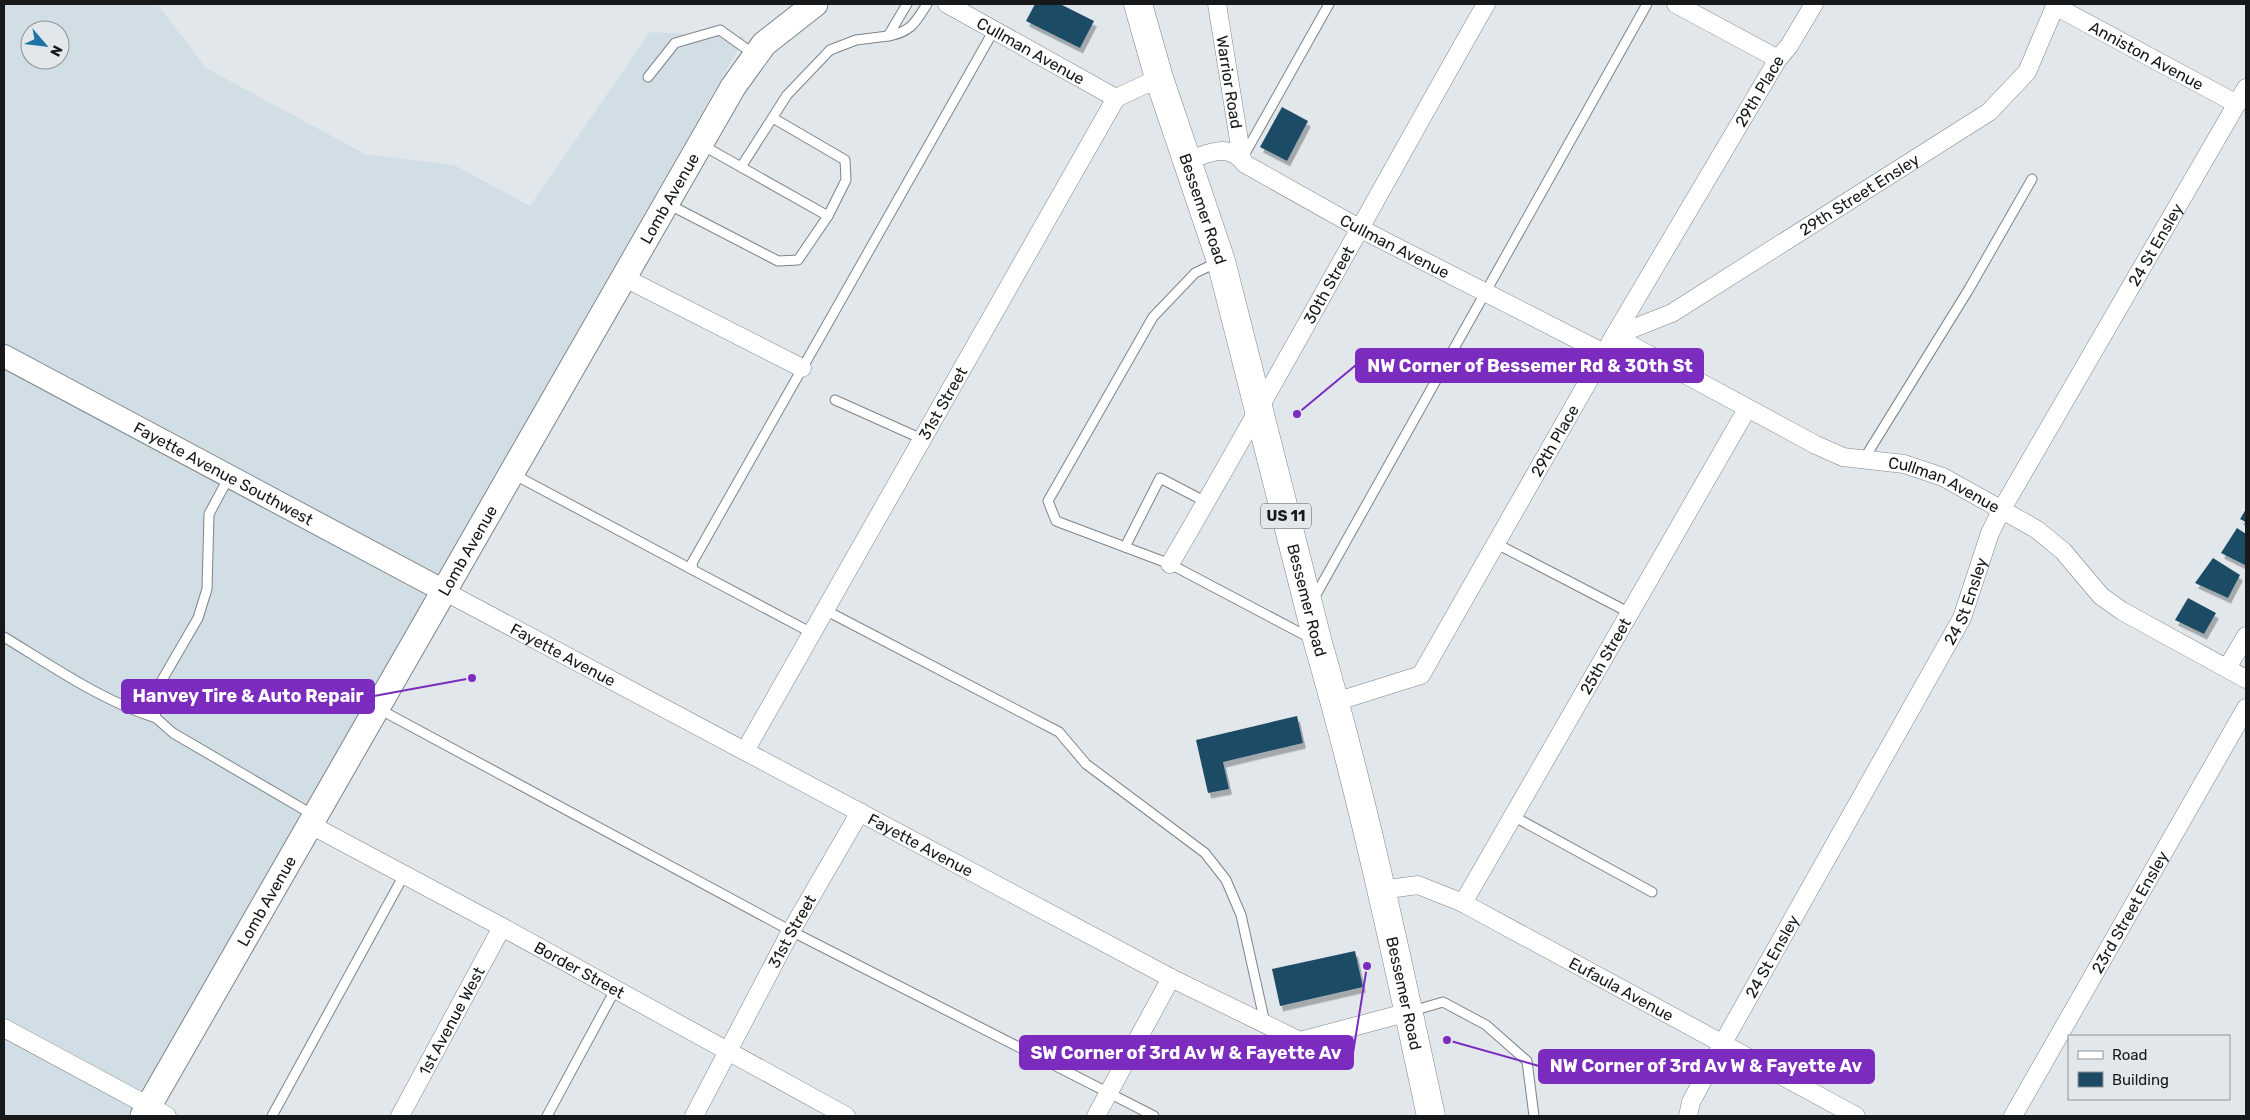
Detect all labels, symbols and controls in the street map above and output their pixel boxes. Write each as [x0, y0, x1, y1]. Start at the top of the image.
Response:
street label: Cullman Avenue [973, 14, 1088, 89]
street label: Anniston Avenue [2086, 17, 2207, 94]
north arrow [20, 20, 70, 70]
street label: Warrior Road [1212, 34, 1246, 130]
text: N [46, 42, 66, 59]
street label: 29th Place [1731, 52, 1788, 130]
street label: Lomb Avenue [636, 150, 703, 247]
street label: 29th Street Ensley [1796, 150, 1923, 240]
street label: Bessemer Road [1175, 151, 1230, 267]
street label: 24 St Ensley [2124, 200, 2187, 289]
street label: Cullman Avenue [1337, 210, 1453, 283]
street label: 30th Street [1300, 243, 1358, 327]
callout: NW Corner of Bessemer Rd & 30th St [1356, 349, 1703, 382]
text: NW Corner of Bessemer Rd & 30th St [1367, 355, 1693, 377]
street label: 31st Street [915, 364, 971, 443]
street label: 29th Place [1527, 401, 1583, 480]
street label: Fayette Avenue Southwest [130, 418, 316, 529]
street label: Cullman Avenue [1887, 453, 2003, 517]
street label: Lomb Avenue [434, 502, 501, 599]
road number: US 11 [1261, 504, 1311, 528]
street label: Bessemer Road [1283, 542, 1330, 659]
street label: 24 St Ensley [1940, 555, 1991, 648]
street label: 25th Street [1576, 615, 1635, 698]
street label: Fayette Avenue [507, 619, 619, 691]
callout: Hanvey Tire & Auto Repair [122, 680, 374, 713]
text: Hanvey Tire & Auto Repair [132, 685, 364, 707]
street label: Fayette Avenue [865, 810, 976, 881]
street label: 23rd Street Ensley [2088, 848, 2172, 977]
street label: Lomb Avenue [233, 852, 300, 950]
street label: 31st Street [764, 891, 820, 971]
street label: 24 St Ensley [1741, 911, 1803, 1001]
street label: Bessemer Road [1382, 935, 1426, 1052]
street label: Border Street [531, 938, 628, 1003]
street label: Eufaula Avenue [1566, 953, 1677, 1025]
street label: 1st Avenue West [415, 964, 489, 1079]
legend [2068, 1035, 2230, 1100]
callout: SW Corner of 3rd Av W & Fayette Av [1020, 1036, 1353, 1069]
text: SW Corner of 3rd Av W & Fayette Av [1030, 1042, 1342, 1064]
text: Road [2112, 1046, 2148, 1064]
callout: NW Corner of 3rd Av W & Fayette Av [1539, 1050, 1874, 1083]
text: NW Corner of 3rd Av W & Fayette Av [1550, 1055, 1862, 1077]
text: Building [2112, 1071, 2169, 1089]

